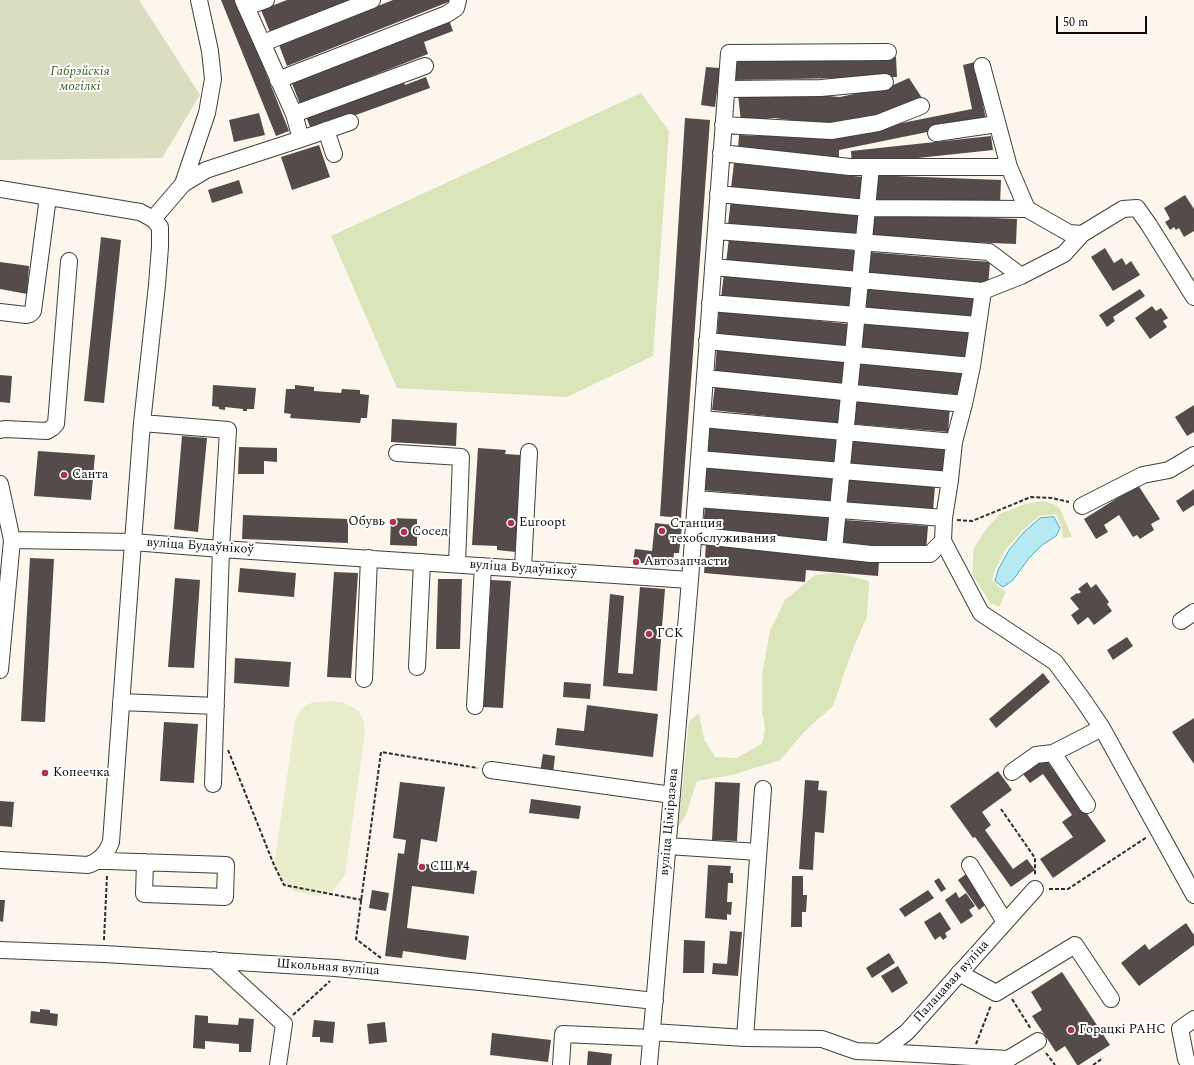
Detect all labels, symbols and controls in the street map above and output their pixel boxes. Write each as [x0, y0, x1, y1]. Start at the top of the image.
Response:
scale bar [1058, 8, 1149, 34]
text: 50 m [1063, 13, 1088, 32]
park label: Габрэйскія могілкі [50, 64, 110, 95]
place label: Санта [72, 467, 108, 483]
marker: Санта [59, 470, 69, 480]
place label: Обувь [348, 514, 385, 530]
place label: Euroopt [519, 515, 566, 531]
place label: Станция техобслуживания [670, 516, 776, 547]
marker: Обувь [388, 517, 398, 527]
marker: Euroopt [506, 518, 516, 528]
place label: Сосед [412, 524, 448, 540]
marker: Станция техобслуживания [657, 526, 667, 536]
marker: Сосед [399, 527, 409, 537]
street label: вуліца Будаўнікоў [146, 535, 254, 559]
place label: Автозапчасти [644, 554, 728, 570]
street label: вуліца Будаўнікоў [469, 557, 577, 581]
marker: Автозапчасти [631, 557, 641, 567]
place label: ГСК [657, 626, 683, 642]
marker: ГСК [644, 629, 654, 639]
place label: Копеечка [53, 765, 110, 781]
marker: Копеечка [40, 768, 50, 778]
street label: вуліца Ціміразева [658, 768, 682, 876]
place label: СШ №4 [430, 859, 469, 875]
marker: СШ №4 [417, 862, 427, 872]
street label: Палацавая вуліца [911, 938, 993, 1026]
street label: Школьная вуліца [276, 957, 380, 979]
place label: Горацкі РАНС [1079, 1022, 1166, 1038]
marker: Горацкі РАНС [1066, 1025, 1076, 1035]

